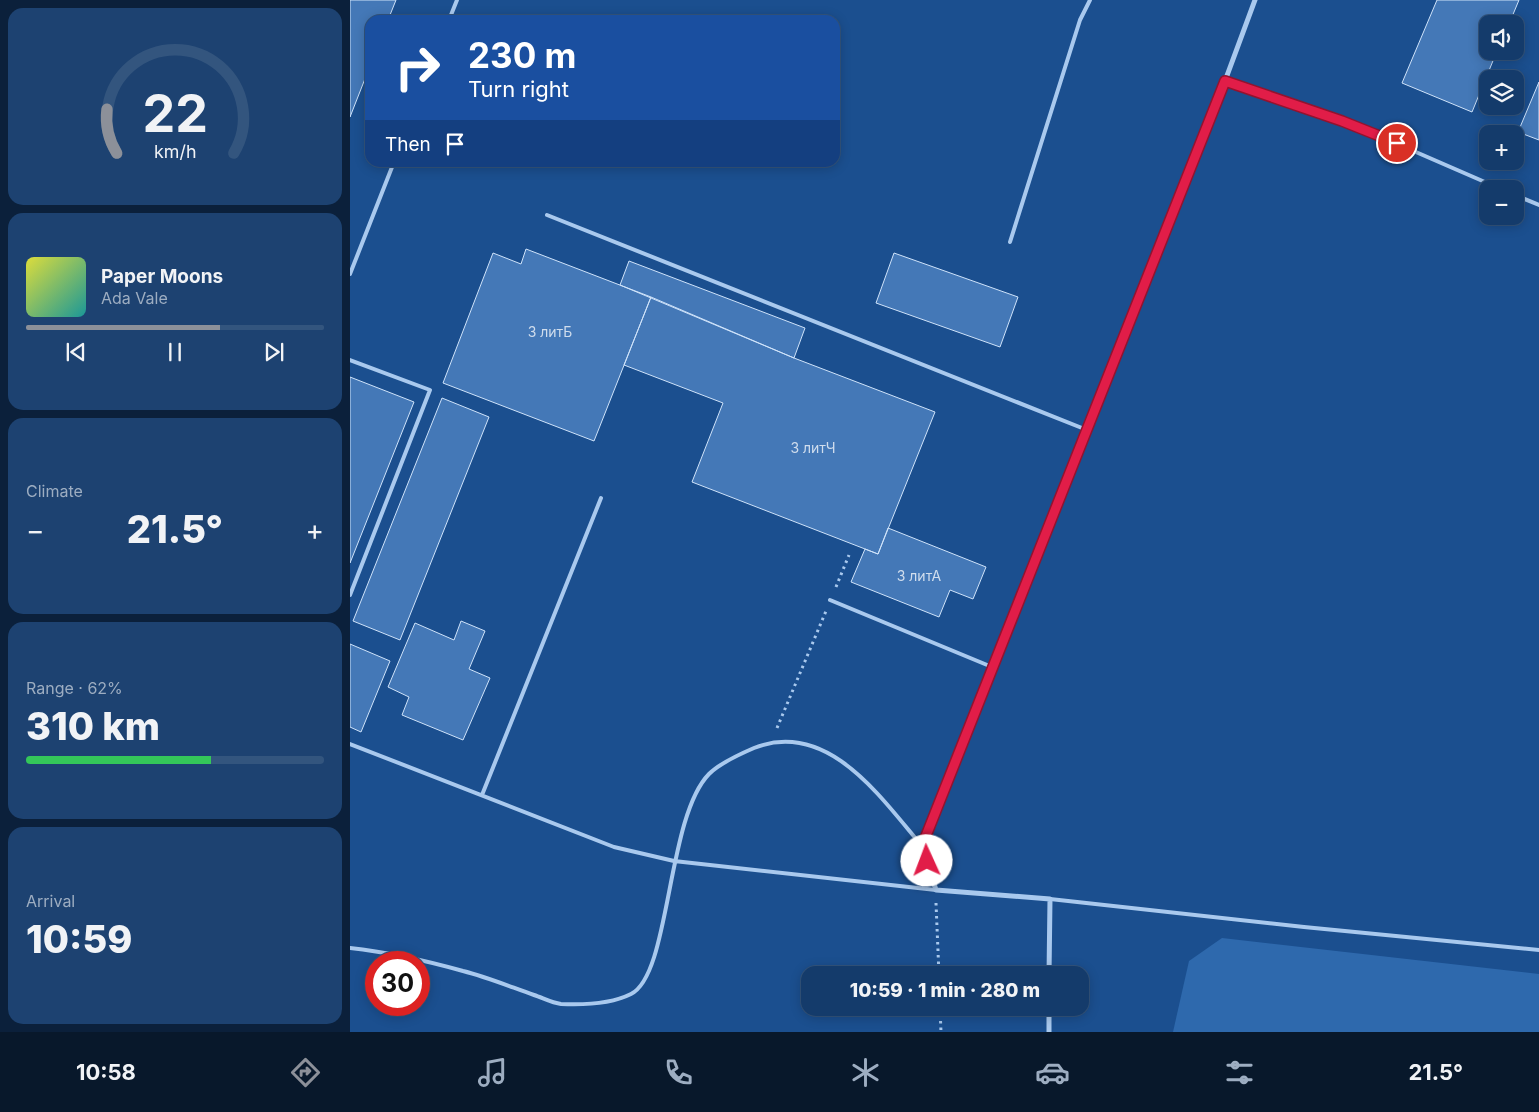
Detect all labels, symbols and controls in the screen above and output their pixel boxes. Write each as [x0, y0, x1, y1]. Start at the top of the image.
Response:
map controls [1479, 15, 1524, 225]
button: sound [1479, 15, 1524, 60]
text: 230 m [468, 34, 576, 76]
icon: right [385, 35, 450, 100]
button: layers [1479, 70, 1524, 115]
text: Turn right [468, 76, 569, 102]
text: 22 [142, 82, 208, 145]
pin [1376, 122, 1418, 164]
button: + [1479, 125, 1524, 170]
icon: arrive [1383, 129, 1411, 157]
icon: arrive [441, 130, 469, 158]
text: Then [385, 133, 431, 156]
text: km/h [154, 141, 196, 162]
button: − [1479, 180, 1524, 225]
text: Paper Moons [101, 265, 223, 288]
text: Ada Vale [101, 288, 168, 308]
house number: 3 литБ [528, 323, 572, 340]
icon: previous [62, 338, 90, 366]
icon: pause [161, 338, 189, 366]
icon: next [260, 338, 288, 366]
house number: 3 литЧ [790, 439, 836, 456]
text: Climate [26, 481, 83, 501]
text: 21.5° [127, 506, 223, 552]
text: − [26, 513, 45, 547]
text: + [305, 513, 324, 547]
house number: 3 литА [897, 567, 942, 584]
text: Range · 62% [26, 678, 123, 698]
text: 310 km [26, 703, 160, 749]
position arrow [900, 834, 952, 886]
text: Arrival [26, 891, 75, 911]
text: 10:59 [26, 916, 132, 962]
speed limit sign: 30 [365, 951, 430, 1016]
text: 10:59 · 1 min · 280 m [850, 979, 1040, 1002]
icon: directions [288, 1055, 323, 1090]
icon: music [475, 1055, 510, 1090]
icon: phone [661, 1055, 696, 1090]
icon: climate [848, 1055, 883, 1090]
icon: car [1035, 1055, 1070, 1090]
icon: filters [1222, 1055, 1257, 1090]
text: 10:58 [76, 1059, 136, 1085]
text: 21.5° [1408, 1059, 1463, 1085]

